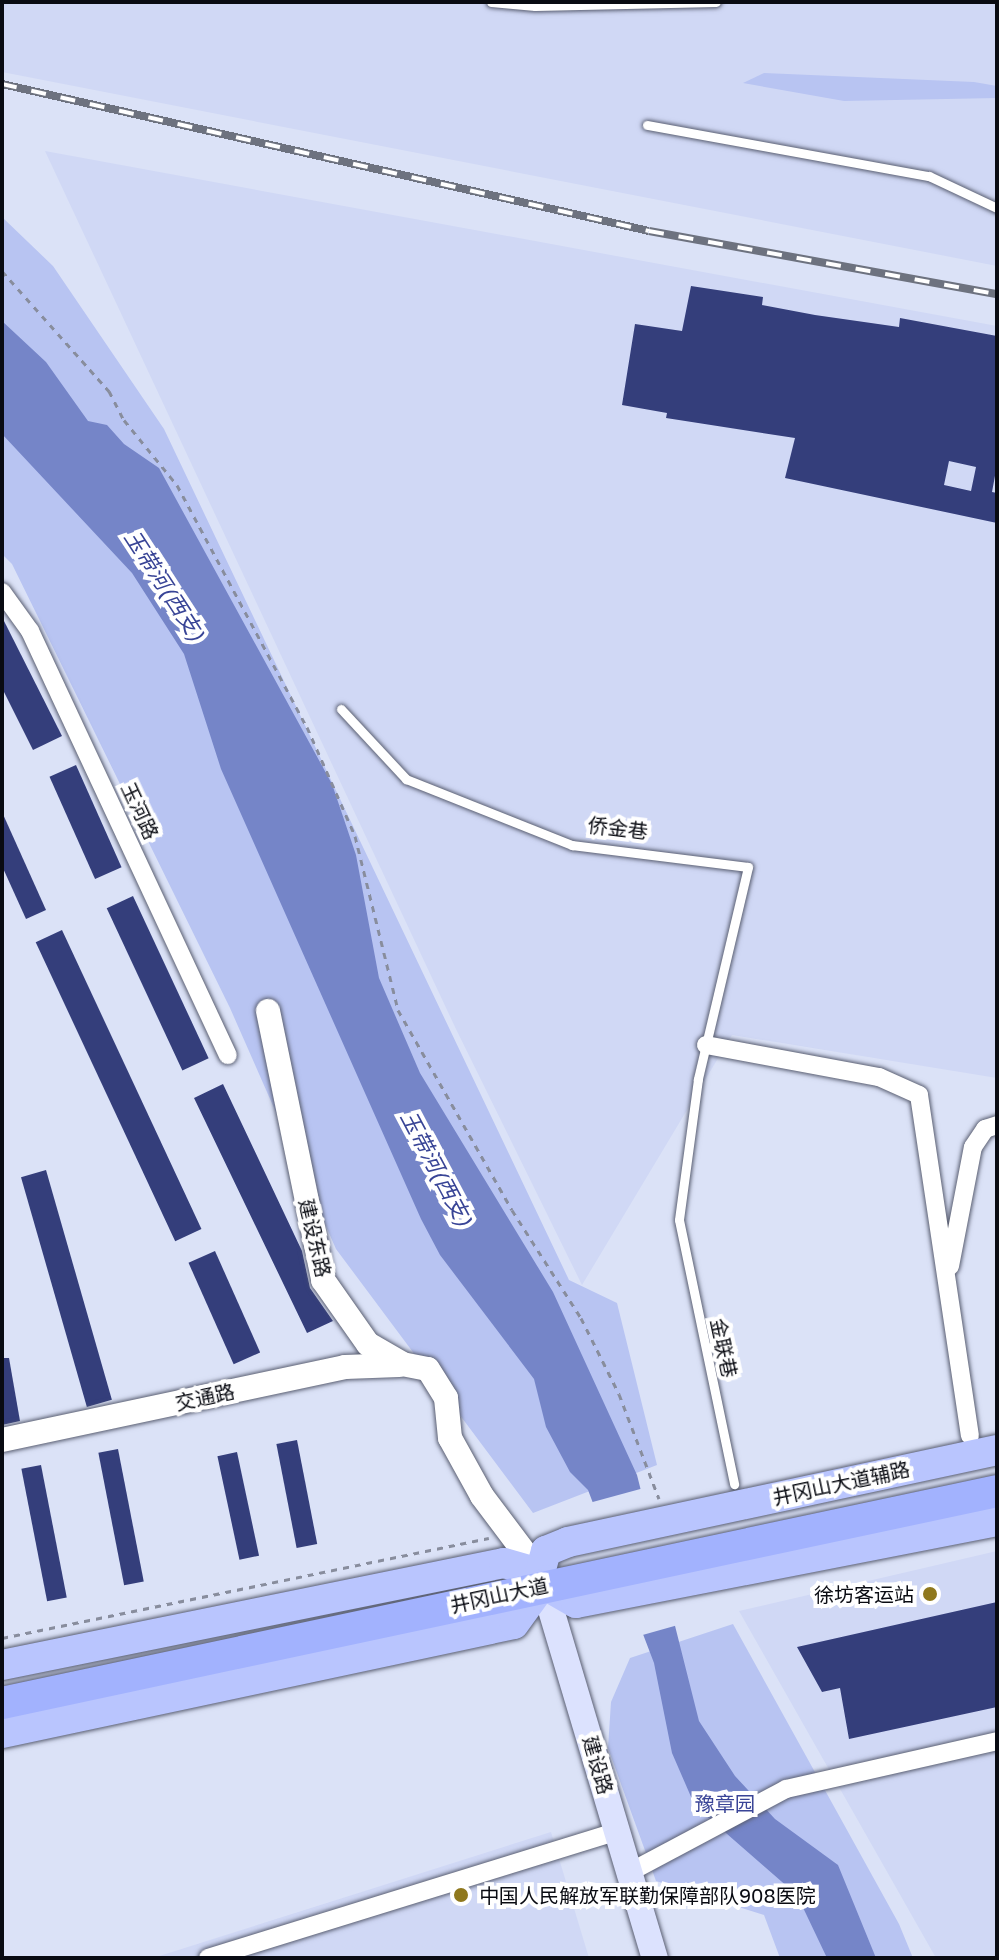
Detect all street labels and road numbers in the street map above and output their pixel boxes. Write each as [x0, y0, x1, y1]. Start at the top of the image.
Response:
street label: 玉河路 [116, 779, 164, 843]
street label: 侨金巷 [587, 812, 649, 844]
street label: 建设东路 [294, 1196, 336, 1280]
street label: 金联巷 [706, 1316, 742, 1380]
street label: 交通路 [173, 1379, 237, 1415]
street label: 井冈山大道辅路 [770, 1457, 912, 1509]
street label: 井冈山大道 [448, 1573, 550, 1617]
street label: 建设路 [578, 1733, 618, 1797]

